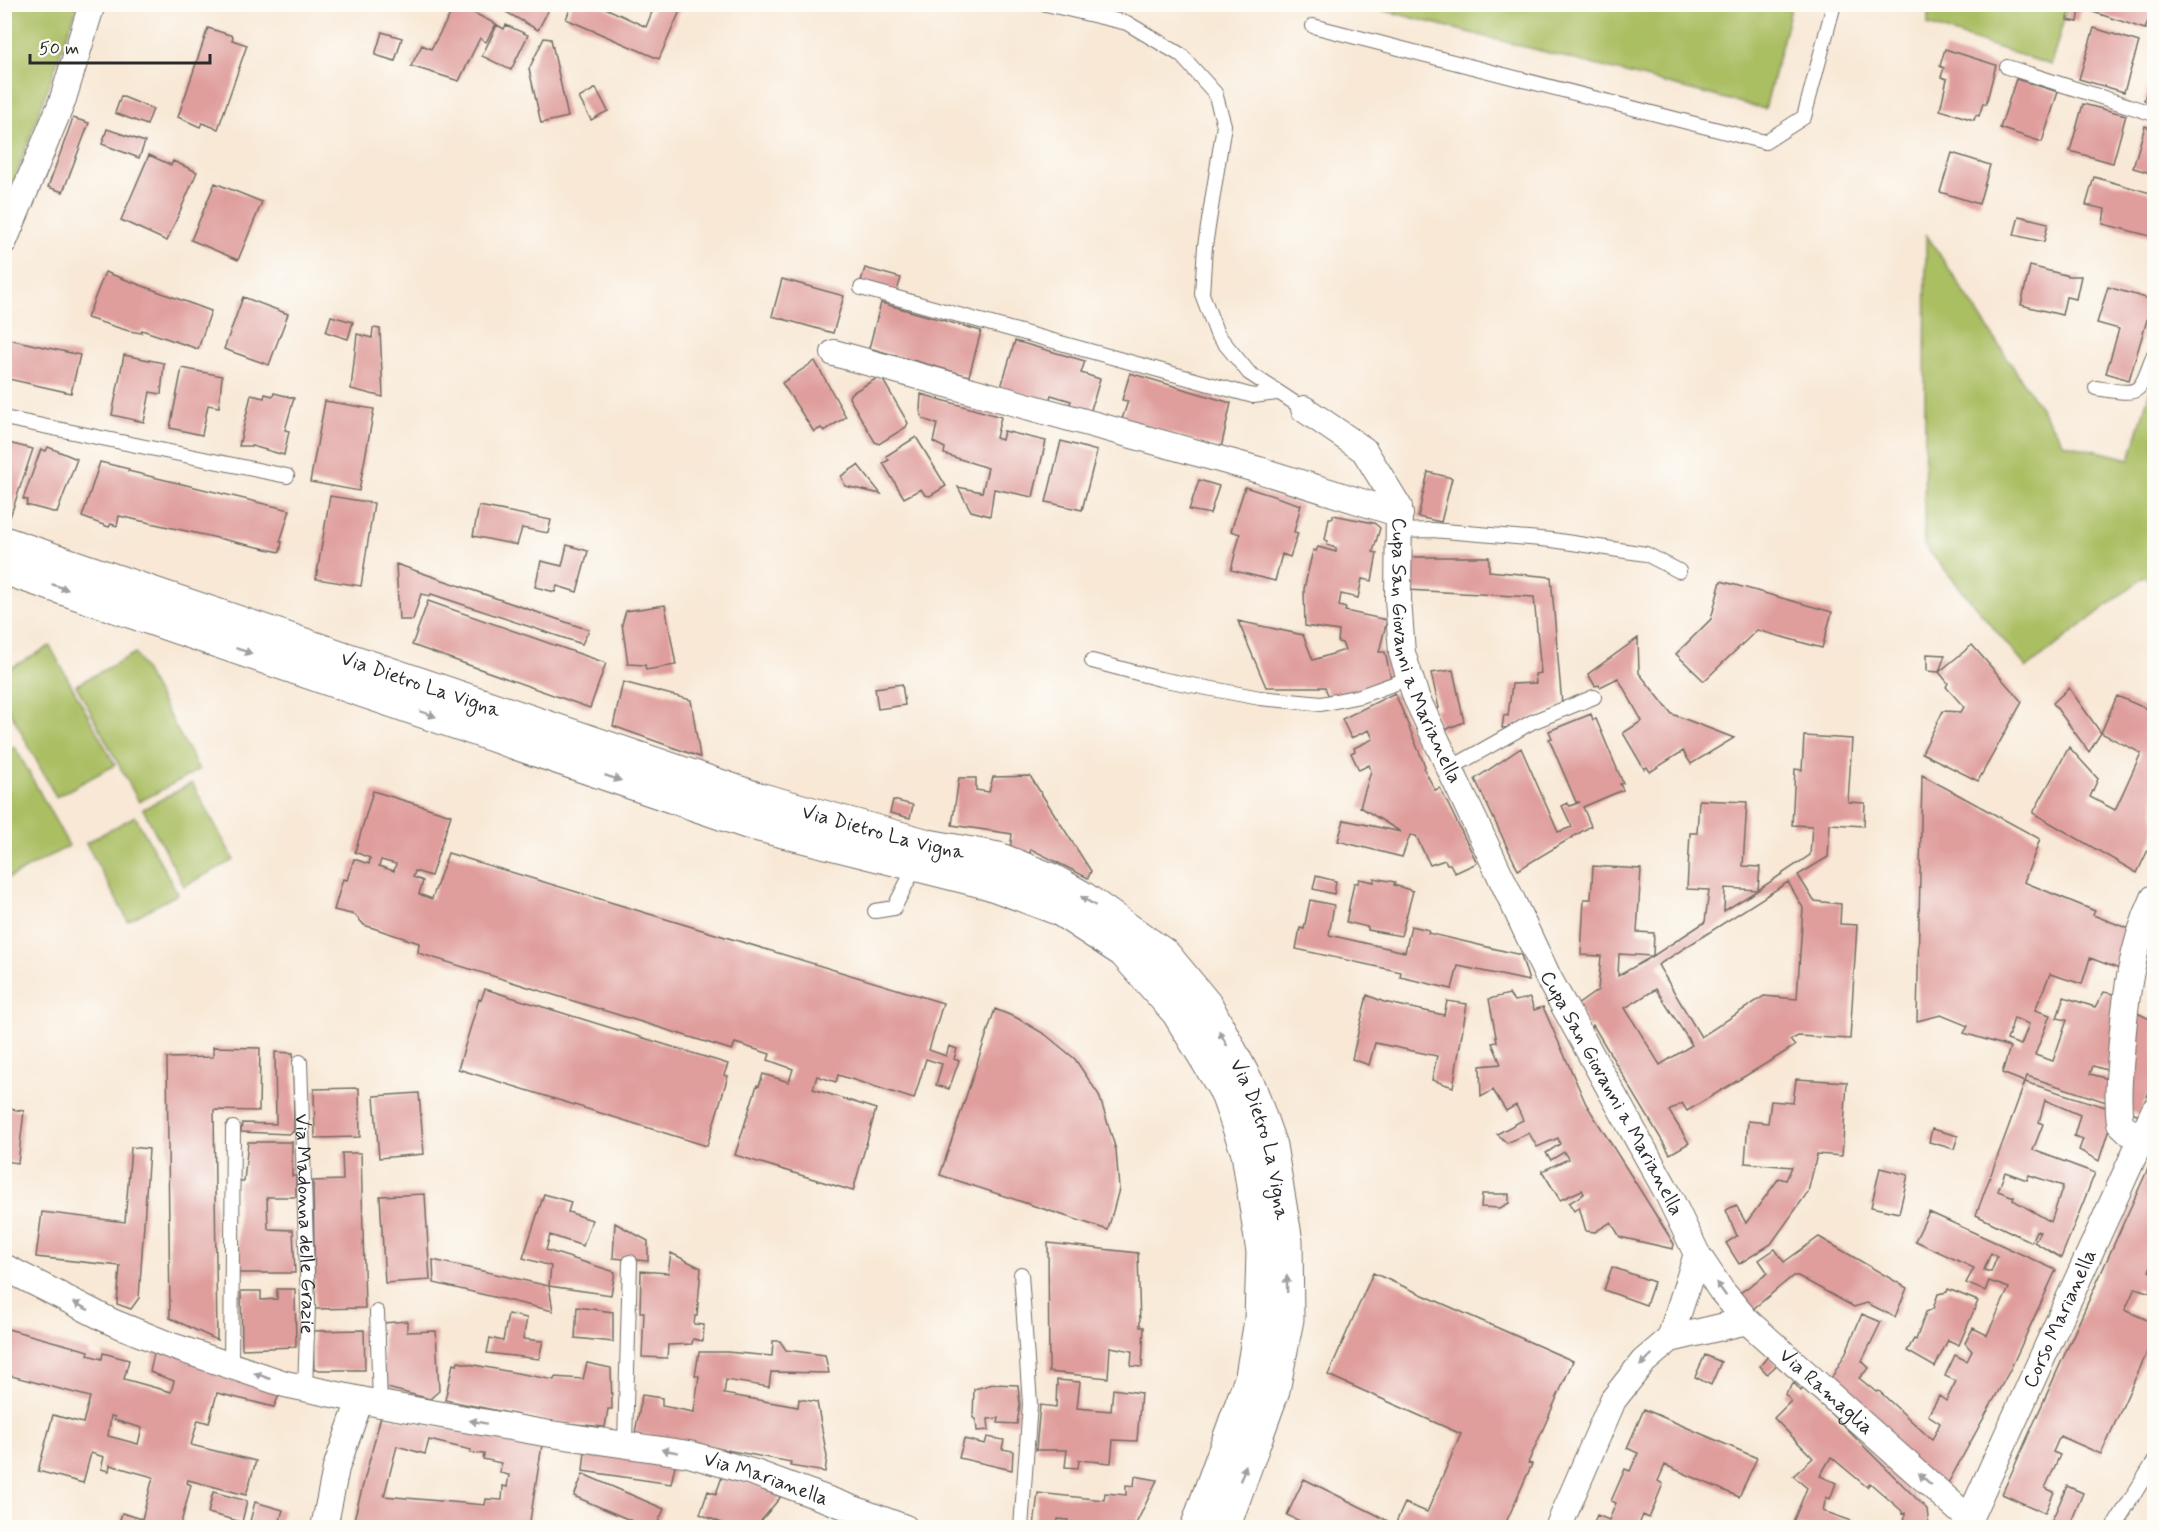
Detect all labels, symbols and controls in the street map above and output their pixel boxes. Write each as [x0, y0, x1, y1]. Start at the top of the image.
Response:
scale bar [30, 27, 210, 65]
text: 50 m [39, 37, 79, 61]
street label: Cupa San Giovanni a Marianella [1384, 517, 1468, 788]
one-way arrow [51, 583, 69, 592]
street label: Via Dietro La Vigna [337, 645, 505, 724]
one-way arrow [235, 646, 253, 656]
one-way arrow [420, 710, 438, 720]
one-way arrow [604, 773, 622, 783]
street label: Via Dietro La Vigna [799, 798, 968, 866]
one-way arrow [1080, 896, 1096, 907]
street label: Cupa San Giovanni a Marianella [1534, 966, 1690, 1220]
one-way arrow [1218, 1029, 1228, 1046]
street label: Via Dietro La Vigna [1223, 1054, 1296, 1223]
street label: Via Madonna delle Grazie [288, 1113, 322, 1335]
street label: Corso Marianella [2017, 1245, 2103, 1392]
one-way arrow [1282, 1275, 1291, 1294]
one-way arrow [1715, 1282, 1727, 1298]
one-way arrow [72, 1301, 89, 1311]
street label: Via Ramaglia [1773, 1342, 1879, 1441]
one-way arrow [1639, 1353, 1653, 1367]
one-way arrow [253, 1371, 271, 1381]
one-way arrow [468, 1417, 487, 1426]
street label: Via Marianella [700, 1445, 832, 1512]
one-way arrow [661, 1446, 680, 1455]
one-way arrow [1238, 1463, 1248, 1481]
one-way arrow [1917, 1472, 1932, 1486]

